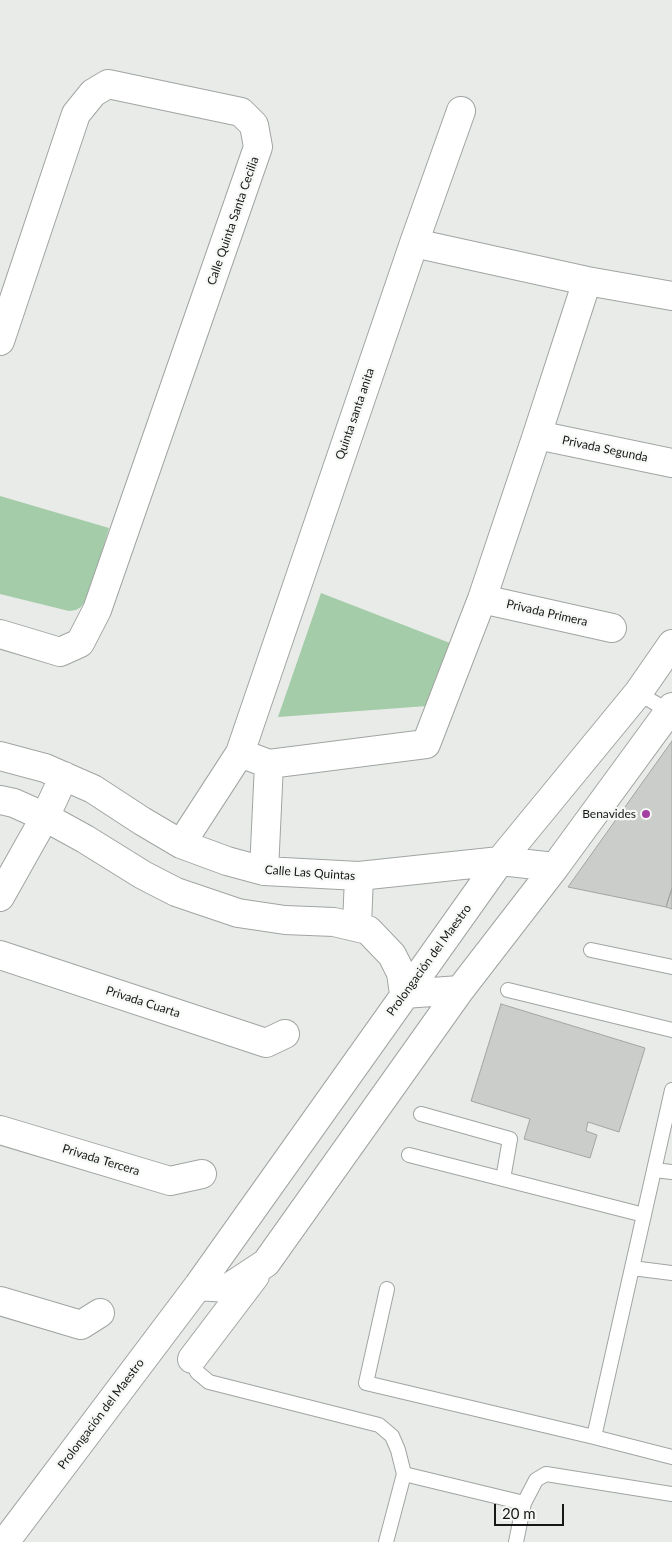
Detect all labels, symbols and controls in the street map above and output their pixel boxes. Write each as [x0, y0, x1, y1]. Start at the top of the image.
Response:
street label: Calle Quinta Santa Cecilia [204, 155, 262, 287]
street label: Quinta santa anita [333, 366, 377, 462]
street label: Privada Segunda [561, 433, 649, 465]
street label: Privada Primera [505, 597, 589, 629]
place label: Benavides [582, 807, 636, 821]
marker: Benavides [640, 808, 652, 820]
street label: Calle Las Quintas [264, 863, 356, 883]
street label: Prolongación del Maestro [384, 901, 474, 1019]
street label: Privada Cuarta [104, 983, 182, 1021]
street label: Privada Tercera [60, 1141, 142, 1179]
street label: Prolongación del Maestro [55, 1356, 147, 1472]
scale bar [497, 1494, 567, 1526]
text: 20 m [502, 1504, 536, 1522]

